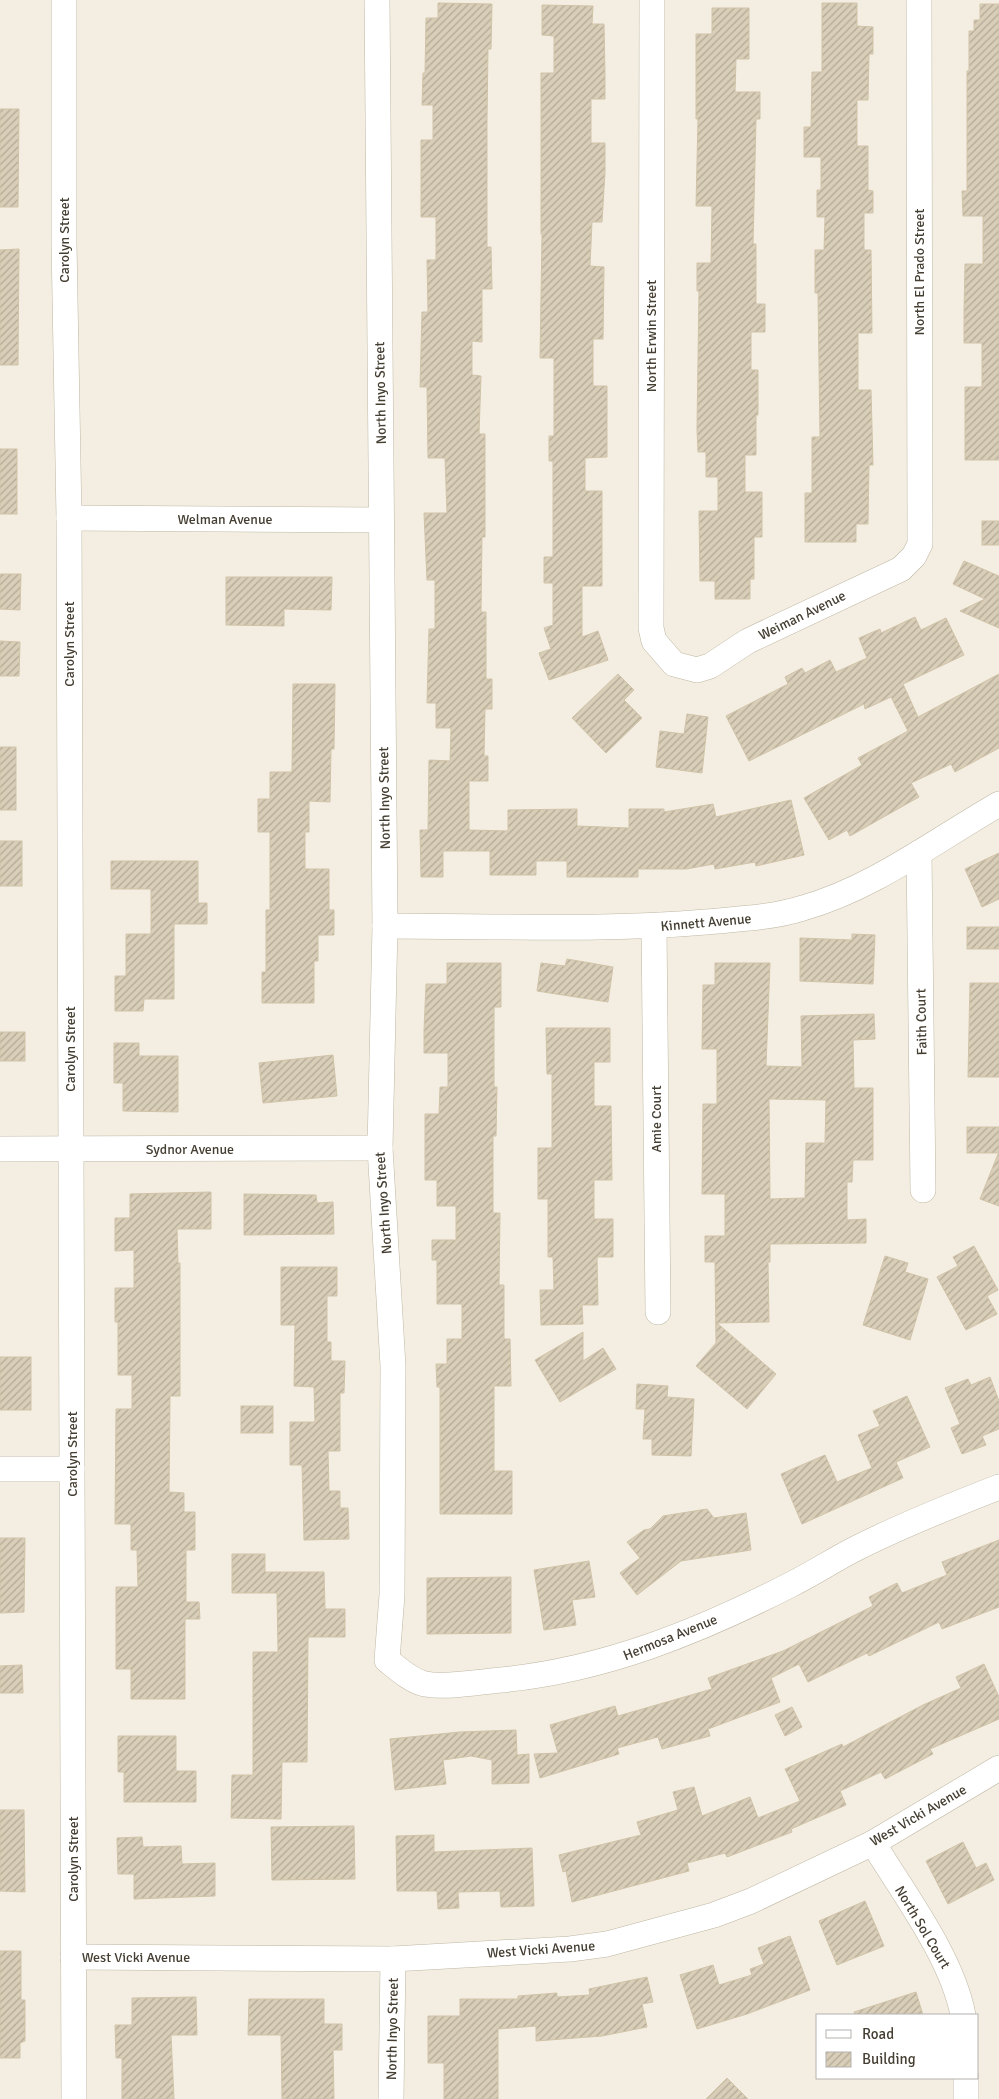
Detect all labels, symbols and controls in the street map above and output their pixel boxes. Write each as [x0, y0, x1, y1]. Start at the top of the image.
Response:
street label: Carolyn Street [56, 197, 73, 283]
street label: North El Prado Street [911, 208, 928, 336]
street label: North Erwin Street [643, 280, 660, 392]
street label: North Inyo Street [371, 341, 390, 444]
street label: Welman Avenue [177, 511, 273, 528]
street label: Weiman Avenue [756, 587, 849, 644]
street label: Carolyn Street [61, 601, 78, 687]
street label: North Inyo Street [375, 746, 394, 849]
street label: Kinnett Avenue [660, 910, 752, 935]
street label: Faith Court [912, 988, 931, 1056]
street label: Carolyn Street [62, 1006, 79, 1092]
street label: Amie Court [648, 1085, 665, 1153]
street label: Sydnor Avenue [146, 1141, 234, 1158]
street label: North Inyo Street [371, 1151, 396, 1255]
street label: Carolyn Street [64, 1411, 81, 1497]
street label: Hermosa Avenue [621, 1611, 720, 1664]
street label: West Vicki Avenue [867, 1781, 969, 1850]
street label: Carolyn Street [65, 1816, 82, 1902]
street label: North Sol Court [891, 1883, 954, 1972]
street label: West Vicki Avenue [486, 1937, 596, 1962]
street label: West Vicki Avenue [82, 1949, 190, 1966]
street label: North Inyo Street [383, 1977, 402, 2080]
legend [816, 2014, 979, 2079]
text: Road [862, 2025, 894, 2043]
text: Building [862, 2050, 916, 2068]

